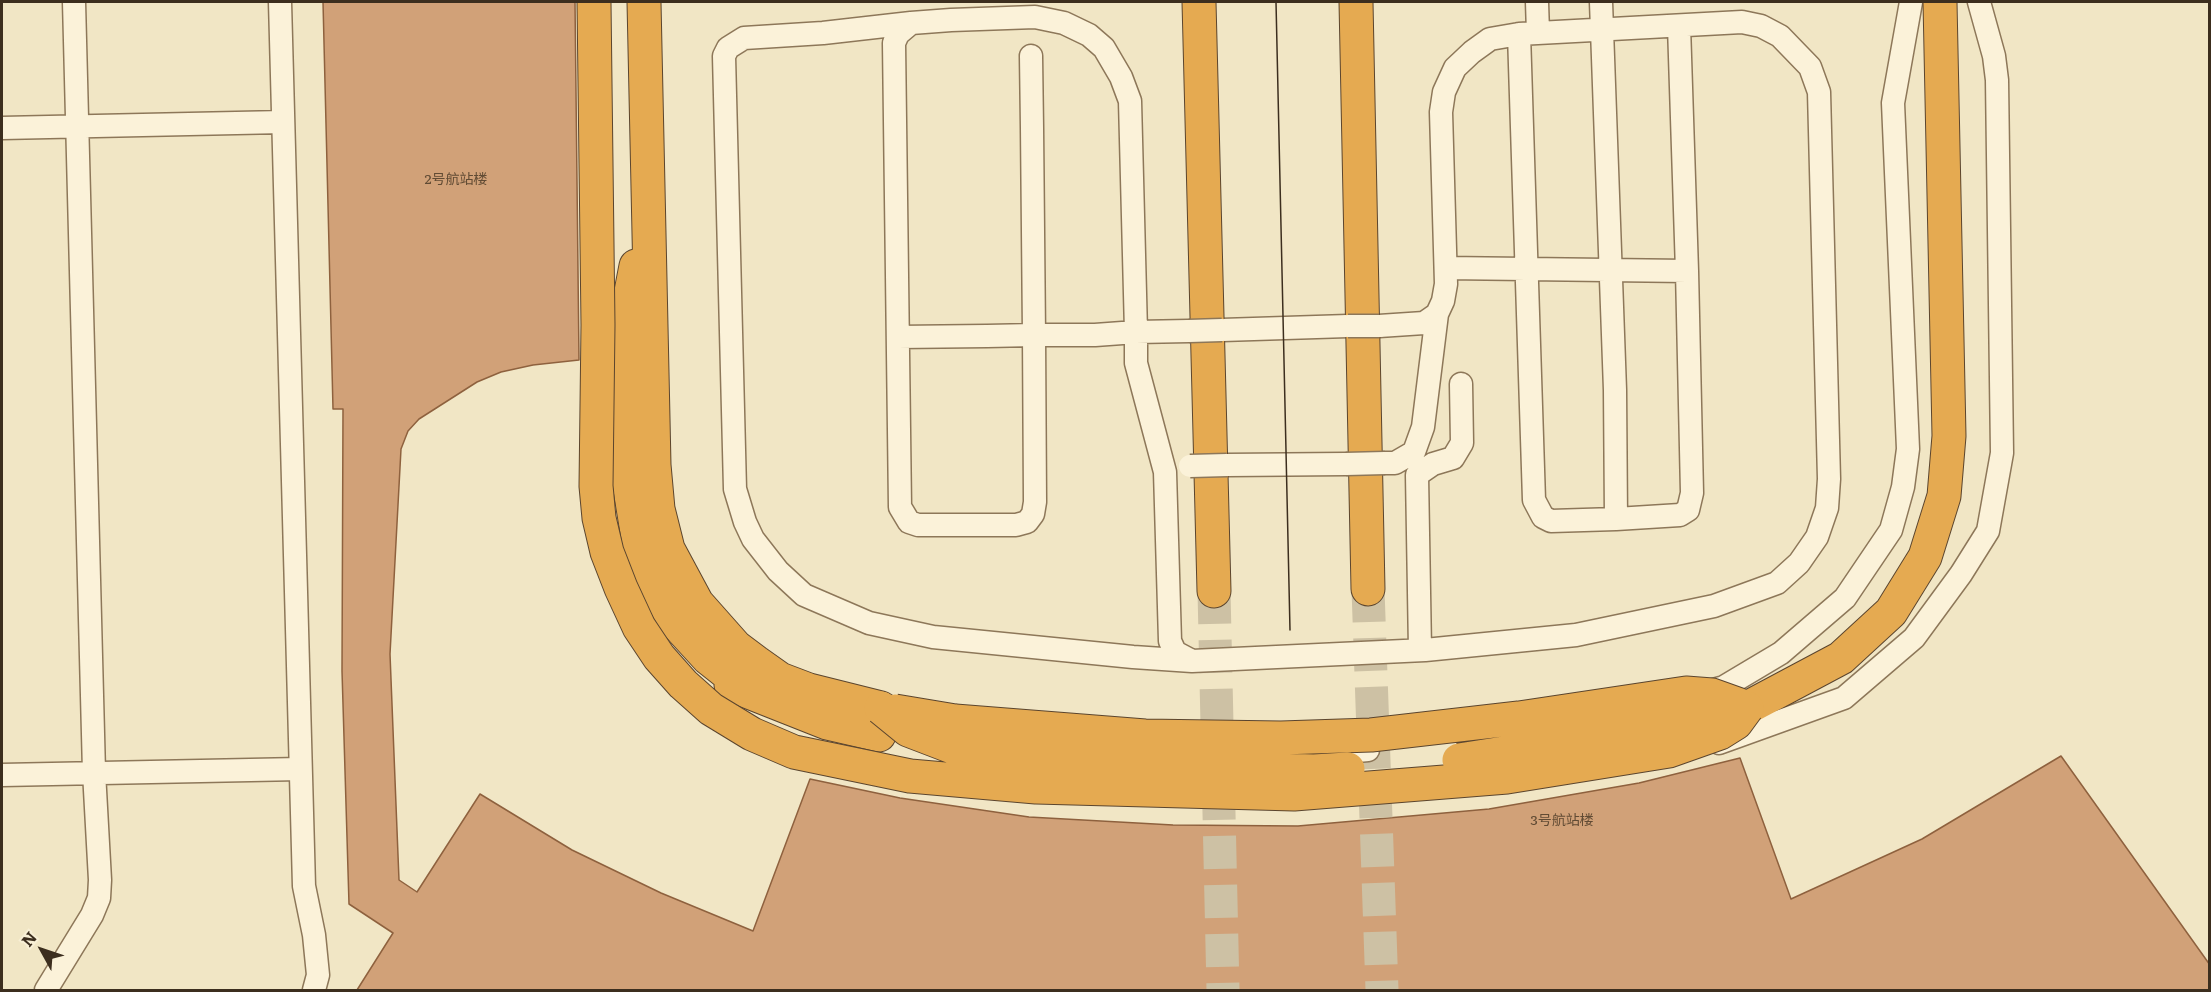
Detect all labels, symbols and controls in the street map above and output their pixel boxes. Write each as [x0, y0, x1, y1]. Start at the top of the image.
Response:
house number: 2号航站楼 [424, 172, 488, 188]
house number: 3号航站楼 [1530, 813, 1594, 829]
north arrow [12, 920, 72, 980]
text: N [15, 926, 42, 951]

